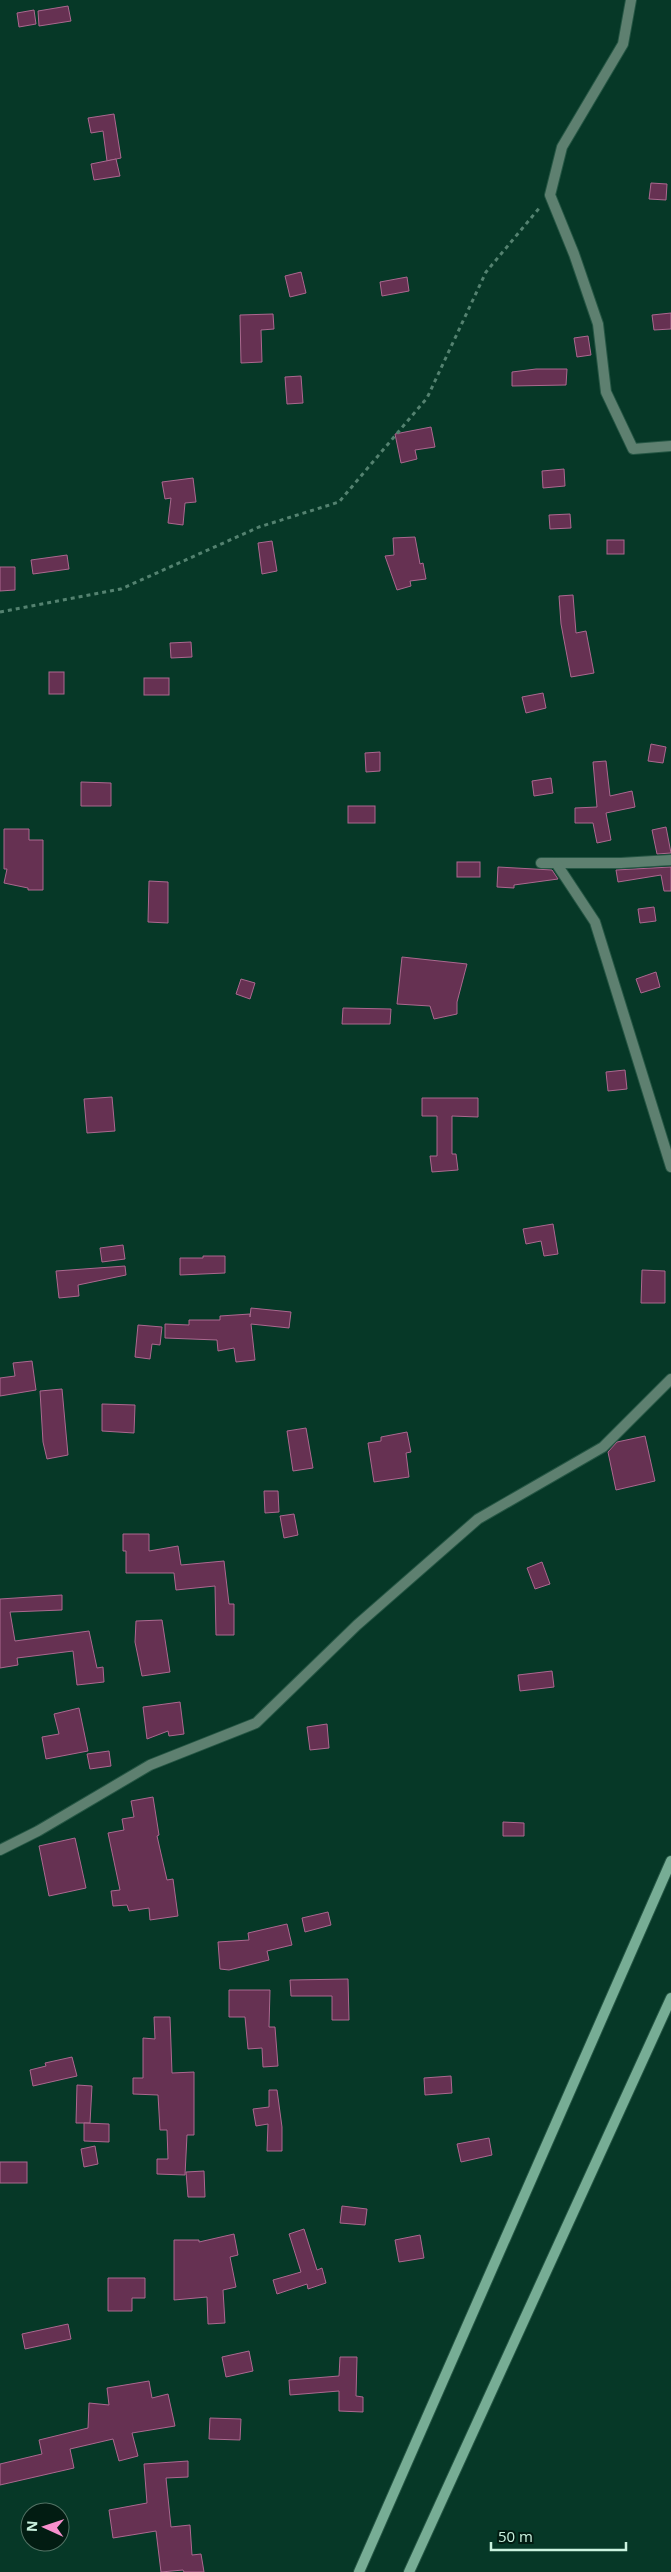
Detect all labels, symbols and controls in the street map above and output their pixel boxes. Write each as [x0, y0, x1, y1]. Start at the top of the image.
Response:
north arrow [20, 2502, 70, 2552]
text: N [22, 2520, 41, 2532]
scale bar [491, 2520, 626, 2552]
text: 50 m [498, 2526, 533, 2546]

